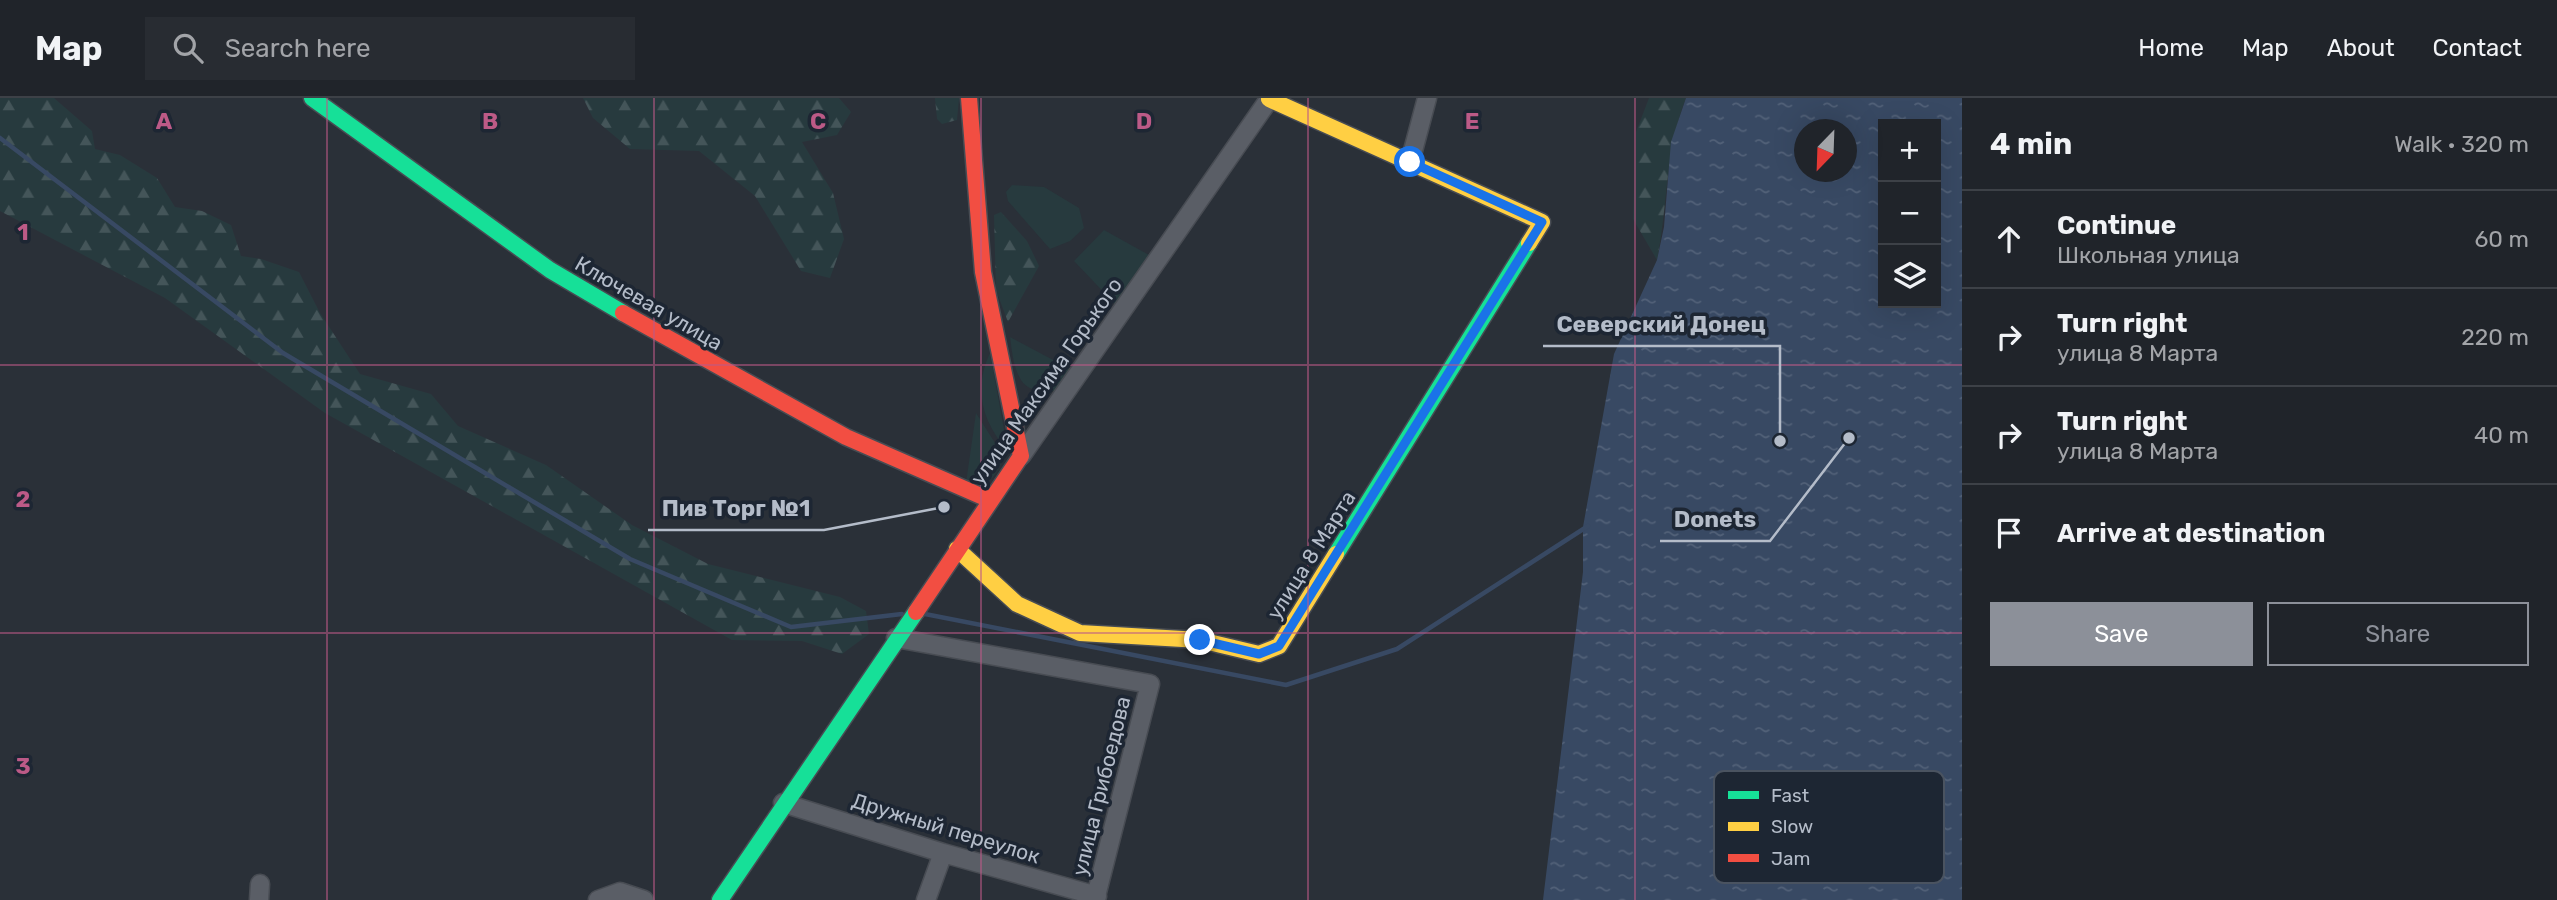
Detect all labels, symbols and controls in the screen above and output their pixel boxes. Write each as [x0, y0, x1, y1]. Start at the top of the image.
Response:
search box [145, 17, 635, 80]
text: Map [35, 29, 103, 68]
icon: search [169, 29, 207, 67]
text: Search here [225, 33, 370, 64]
text: Home [2138, 34, 2204, 62]
text: Map [2242, 34, 2289, 62]
text: About [2327, 34, 2395, 62]
text: Contact [2433, 34, 2522, 62]
text: A [156, 107, 173, 135]
text: B [482, 107, 498, 135]
text: C [810, 107, 826, 135]
text: D [1136, 107, 1152, 135]
text: E [1465, 107, 1479, 135]
north arrow [1794, 119, 1857, 182]
map controls [1878, 119, 1941, 308]
button: + [1878, 119, 1941, 182]
text: 4 min [1990, 126, 2072, 162]
text: Walk · 320 m [2394, 130, 2529, 158]
route start [1394, 146, 1425, 177]
button: − [1878, 182, 1941, 245]
text: Continue [2057, 210, 2176, 241]
text: 1 [17, 218, 29, 246]
icon: ahead [1990, 220, 2028, 258]
text: 60 m [2474, 225, 2529, 253]
text: Школьная улица [2057, 241, 2240, 269]
button: layers [1878, 245, 1941, 308]
street label: Ключевая улица [571, 251, 727, 355]
street label: улица Максима Горького [965, 273, 1127, 489]
callout: Северский Донец [1543, 302, 1780, 346]
text: Turn right [2057, 308, 2187, 339]
text: Северский Донец [1556, 310, 1766, 338]
icon: right [1990, 318, 2028, 356]
text: 220 m [2461, 323, 2529, 351]
text: улица 8 Марта [2057, 339, 2218, 367]
text: Turn right [2057, 406, 2187, 437]
icon: right [1990, 416, 2028, 454]
text: 40 m [2474, 421, 2529, 449]
text: улица 8 Марта [2057, 437, 2218, 465]
text: 2 [16, 485, 30, 513]
callout: Пив Торг №1 [648, 486, 824, 530]
street label: улица 8 Марта [1261, 486, 1361, 624]
text: Пив Торг №1 [662, 494, 810, 522]
callout: Donets [1660, 497, 1770, 541]
text: Donets [1674, 505, 1756, 533]
icon: arrive [1990, 514, 2028, 552]
text: Arrive at destination [2057, 518, 2325, 549]
button: Save [1990, 602, 2253, 666]
button: Share [2267, 602, 2529, 666]
route end [1184, 624, 1215, 655]
street label: улица Грибоедова [1067, 694, 1135, 878]
text: 3 [15, 752, 31, 780]
legend [1714, 771, 1944, 883]
text: Fast [1771, 784, 1810, 807]
street label: Дружный переулок [849, 788, 1043, 868]
text: Slow [1771, 815, 1813, 838]
text: Jam [1771, 847, 1810, 870]

